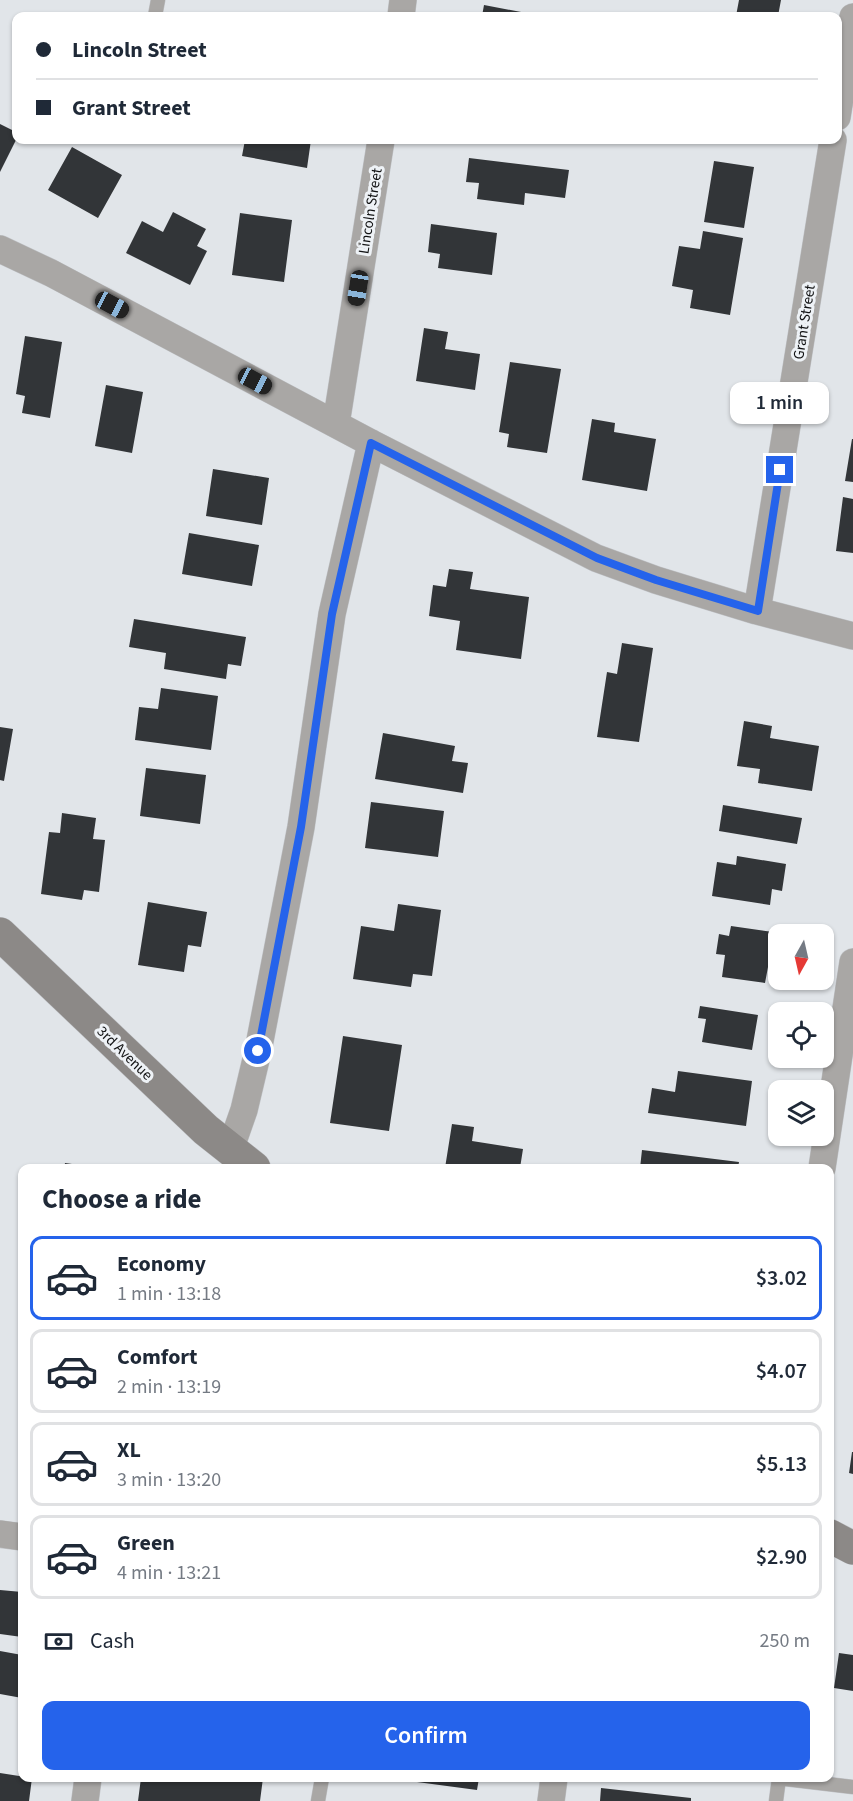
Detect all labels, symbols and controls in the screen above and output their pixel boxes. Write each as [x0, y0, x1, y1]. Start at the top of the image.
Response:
text: Lincoln Street [72, 34, 207, 66]
text: Grant Street [72, 92, 191, 124]
street label: Lincoln Street [353, 167, 388, 255]
car [346, 269, 370, 307]
street label: Grant Street [788, 283, 821, 361]
car [92, 289, 132, 321]
car [235, 365, 275, 397]
callout: 1 min [730, 383, 830, 425]
text: 1 min [756, 389, 803, 417]
route end [766, 456, 793, 483]
north arrow [768, 924, 834, 990]
map controls [768, 924, 834, 1146]
button: locate [768, 1002, 834, 1068]
street label: 3rd Avenue [92, 1021, 157, 1085]
route start [244, 1037, 271, 1064]
button: layers [768, 1080, 834, 1146]
text: Choose a ride [42, 1180, 202, 1219]
text: Economy [117, 1248, 206, 1280]
icon: car [45, 1251, 99, 1305]
text: $3.02 [756, 1262, 807, 1294]
text: 1 min · 13:18 [117, 1280, 221, 1308]
text: Comfort [117, 1341, 198, 1373]
icon: car [45, 1344, 99, 1398]
text: $4.07 [756, 1355, 807, 1387]
text: 2 min · 13:19 [117, 1373, 221, 1401]
text: XL [117, 1434, 141, 1466]
icon: car [45, 1437, 99, 1491]
text: $5.13 [756, 1448, 807, 1480]
text: 3 min · 13:20 [117, 1466, 221, 1494]
text: Green [117, 1527, 175, 1559]
icon: car [45, 1530, 99, 1584]
text: $2.90 [756, 1541, 807, 1573]
text: 4 min · 13:21 [117, 1559, 221, 1587]
icon: cash [42, 1625, 75, 1658]
text: Cash [90, 1625, 135, 1657]
text: 250 m [760, 1627, 810, 1655]
button: Confirm [42, 1701, 810, 1770]

